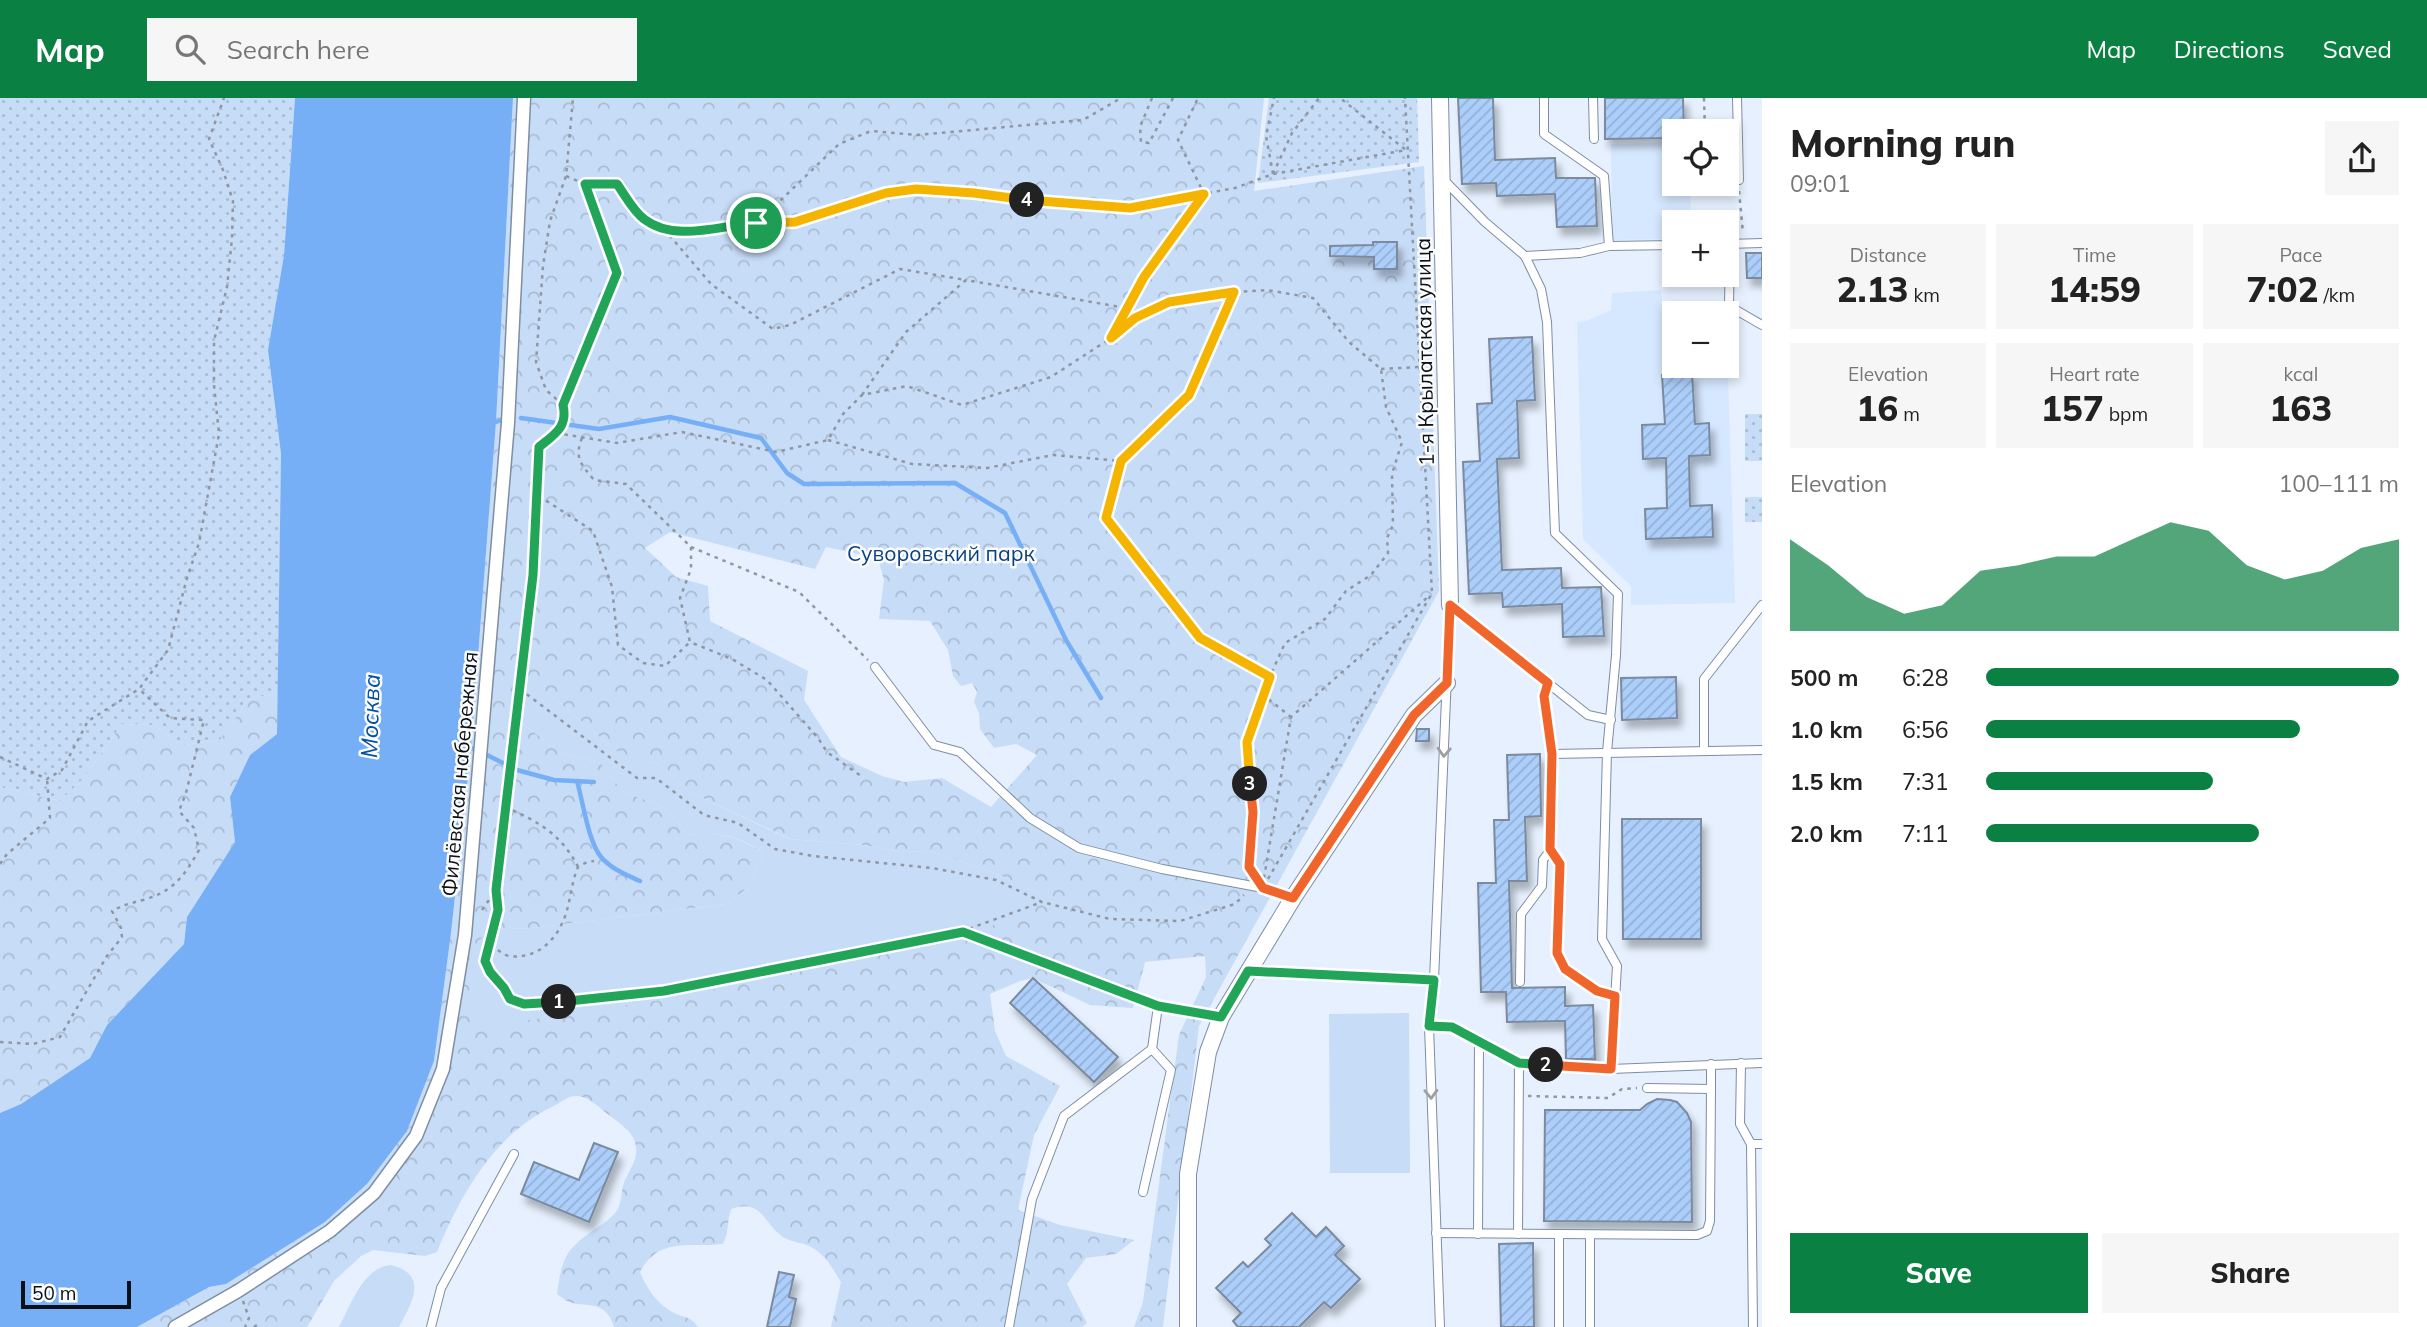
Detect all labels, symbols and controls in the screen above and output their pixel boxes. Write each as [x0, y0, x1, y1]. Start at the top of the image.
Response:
search box [147, 18, 637, 81]
text: Map [35, 29, 105, 70]
icon: search [171, 30, 209, 68]
text: Search here [227, 33, 370, 66]
text: Map [2086, 34, 2136, 64]
text: Directions [2174, 34, 2285, 64]
text: Saved [2323, 34, 2392, 64]
map controls [1662, 119, 1739, 378]
button: locate [1662, 119, 1739, 196]
text: Morning run [1790, 119, 2016, 167]
button: share [2325, 121, 2399, 195]
text: 09:01 [1790, 169, 1850, 198]
pin: 4 [1010, 182, 1044, 217]
text: 4 [1021, 187, 1032, 211]
pin [726, 193, 786, 253]
icon: arrive [737, 204, 775, 242]
button: + [1662, 210, 1739, 287]
street label: 1-я Крылатская улица [1409, 238, 1439, 466]
text: Distance [1850, 243, 1927, 267]
text: Time [2073, 243, 2116, 267]
text: Pace [2279, 243, 2322, 267]
text: 2.13 [1836, 267, 1909, 311]
text: 14:59 [2048, 267, 2141, 311]
text: 7:02 [2246, 267, 2318, 311]
text: km [1909, 283, 1940, 307]
text: /km [2318, 283, 2355, 307]
button: − [1662, 301, 1739, 378]
text: Elevation [1848, 362, 1928, 386]
text: Heart rate [2049, 362, 2140, 386]
text: kcal [2283, 362, 2318, 386]
text: 16 [1856, 386, 1898, 430]
text: 157 [2041, 386, 2104, 430]
text: 163 [2269, 386, 2332, 430]
text: m [1898, 402, 1920, 426]
text: bpm [2104, 402, 2148, 426]
text: Elevation [1790, 469, 1887, 498]
text: 100–111 m [2278, 469, 2399, 498]
park label: Суворовский парк [847, 540, 1036, 566]
street label: Филёвская набережная [435, 650, 483, 898]
text: 500 m [1790, 663, 1858, 692]
text: 6:28 [1902, 663, 1949, 692]
water label: Москва [354, 674, 386, 758]
text: 1.0 km [1790, 715, 1863, 744]
text: 6:56 [1902, 715, 1949, 744]
one-way arrow [1436, 746, 1451, 757]
pin: 3 [1232, 766, 1268, 802]
text: 1.5 km [1790, 767, 1863, 796]
text: 7:31 [1902, 767, 1949, 796]
text: 3 [1244, 771, 1255, 795]
text: 2.0 km [1790, 819, 1863, 848]
text: 7:11 [1902, 819, 1949, 848]
pin: 1 [542, 984, 576, 1020]
text: 1 [553, 989, 564, 1013]
pin: 2 [1528, 1048, 1564, 1082]
text: 2 [1540, 1052, 1551, 1076]
one-way arrow [1424, 1089, 1439, 1100]
button: Save [1790, 1233, 2088, 1313]
button: Share [2102, 1233, 2399, 1313]
scale bar [21, 1278, 131, 1310]
text: 50 m [32, 1281, 76, 1305]

